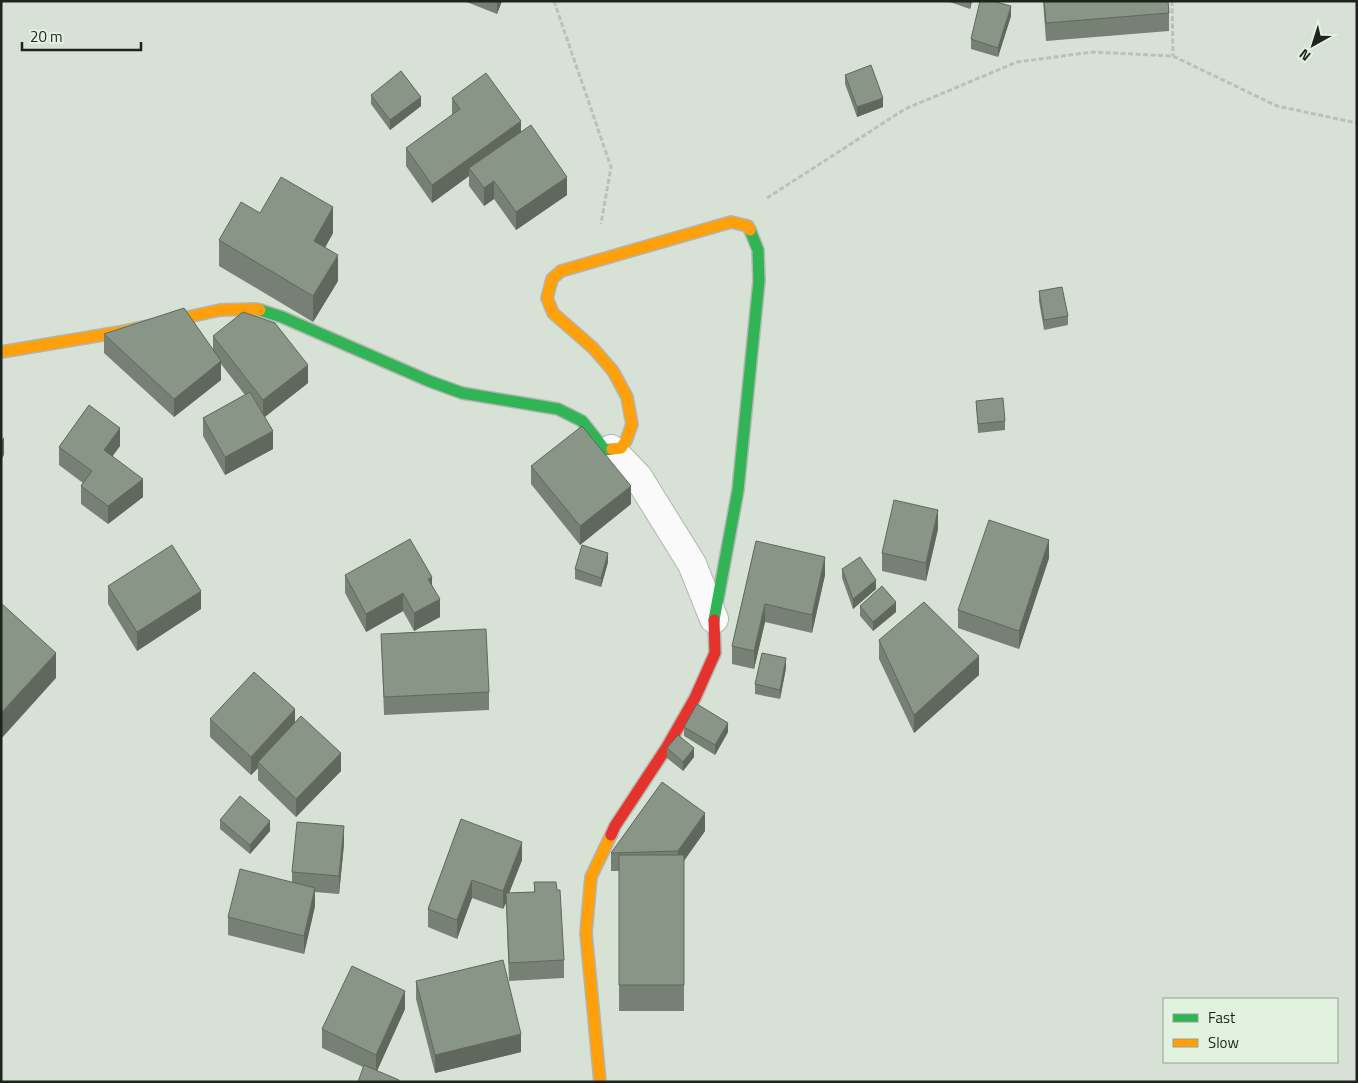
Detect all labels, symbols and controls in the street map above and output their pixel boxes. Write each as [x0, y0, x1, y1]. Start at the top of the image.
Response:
scale bar [22, 20, 141, 52]
north arrow [1288, 20, 1338, 70]
text: 20 m [30, 25, 63, 48]
text: N [1294, 44, 1315, 67]
legend [1163, 998, 1338, 1063]
text: Fast [1208, 1006, 1236, 1029]
text: Slow [1208, 1031, 1239, 1054]

